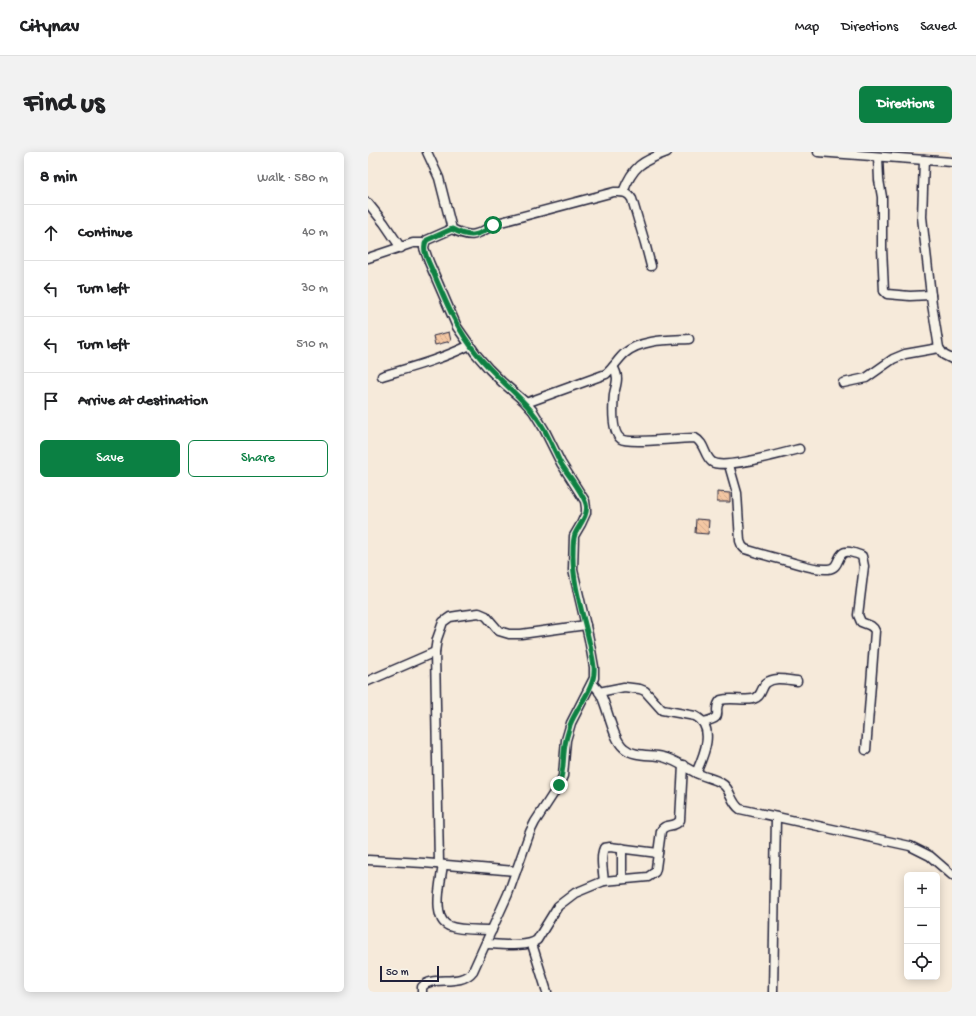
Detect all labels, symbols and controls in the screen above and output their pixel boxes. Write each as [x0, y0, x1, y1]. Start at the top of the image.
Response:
text: Citynav [20, 16, 79, 39]
text: Map [795, 19, 819, 36]
text: Directions [841, 19, 898, 36]
text: Saved [920, 19, 956, 36]
button: Directions [859, 86, 952, 123]
text: Find us [24, 88, 104, 121]
text: 8 min [40, 168, 77, 188]
text: Walk · 580 m [257, 171, 328, 186]
route start [484, 216, 502, 234]
icon: ahead [40, 222, 62, 244]
text: Continue [78, 224, 132, 242]
text: 40 m [302, 225, 328, 240]
icon: left [40, 278, 62, 300]
text: Turn left [78, 280, 129, 298]
text: 30 m [302, 281, 328, 296]
icon: left [40, 334, 62, 356]
text: Turn left [78, 336, 129, 354]
text: 510 m [296, 337, 328, 352]
icon: arrive [40, 390, 62, 412]
text: Arrive at destination [78, 392, 208, 410]
button: Save [40, 440, 180, 477]
button: Share [188, 440, 328, 477]
route end [550, 776, 568, 794]
map controls [904, 872, 940, 980]
button: + [904, 872, 940, 908]
button: − [904, 908, 940, 944]
button: locate [904, 944, 940, 980]
scale bar [380, 964, 439, 983]
text: 50 m [386, 967, 408, 979]

